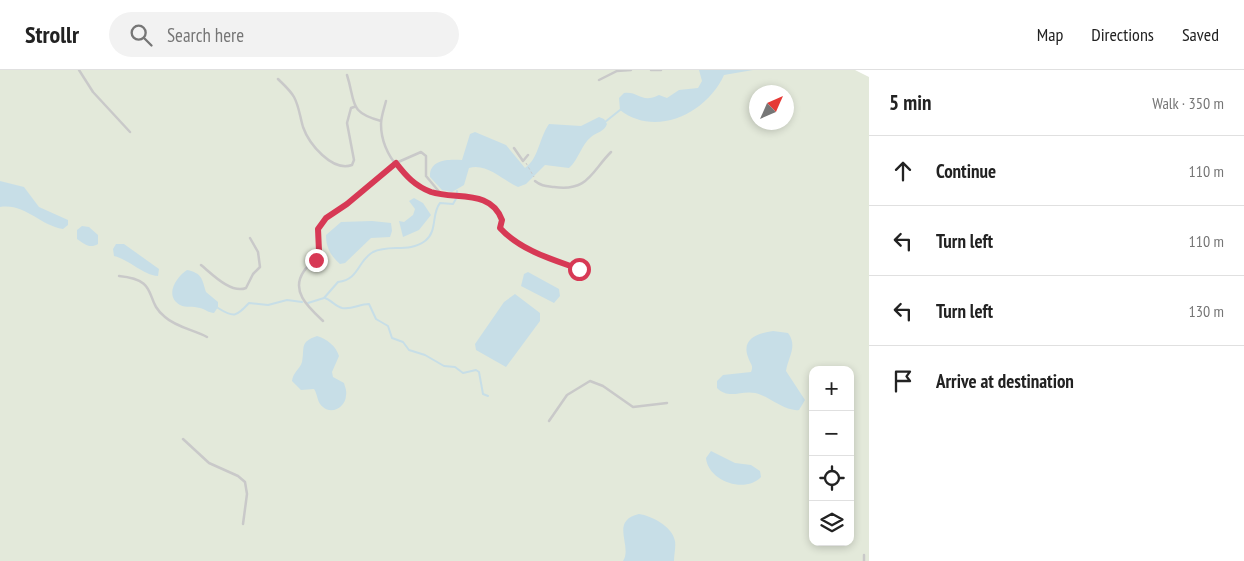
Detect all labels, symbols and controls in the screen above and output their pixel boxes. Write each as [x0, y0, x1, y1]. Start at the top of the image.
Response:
search box [109, 12, 459, 57]
text: Strollr [25, 19, 79, 50]
icon: search [127, 21, 155, 49]
text: Search here [167, 23, 244, 47]
text: Map [1037, 23, 1063, 46]
text: Directions [1091, 23, 1154, 46]
text: Saved [1182, 23, 1219, 46]
north arrow [749, 85, 794, 130]
text: 5 min [889, 89, 931, 116]
text: Walk · 350 m [1152, 93, 1224, 113]
icon: ahead [889, 157, 917, 185]
text: Continue [936, 159, 996, 183]
text: 110 m [1189, 161, 1224, 181]
icon: left [889, 227, 917, 255]
text: Turn left [936, 229, 993, 253]
text: 110 m [1189, 231, 1224, 251]
route end [305, 249, 328, 272]
route start [568, 258, 591, 281]
icon: left [889, 297, 917, 325]
text: Turn left [936, 299, 993, 323]
text: 130 m [1189, 301, 1224, 321]
map controls [809, 366, 854, 546]
button: + [809, 366, 854, 411]
icon: arrive [889, 367, 917, 395]
text: Arrive at destination [936, 369, 1074, 393]
button: − [809, 411, 854, 456]
button: locate [809, 456, 854, 501]
button: layers [809, 501, 854, 546]

